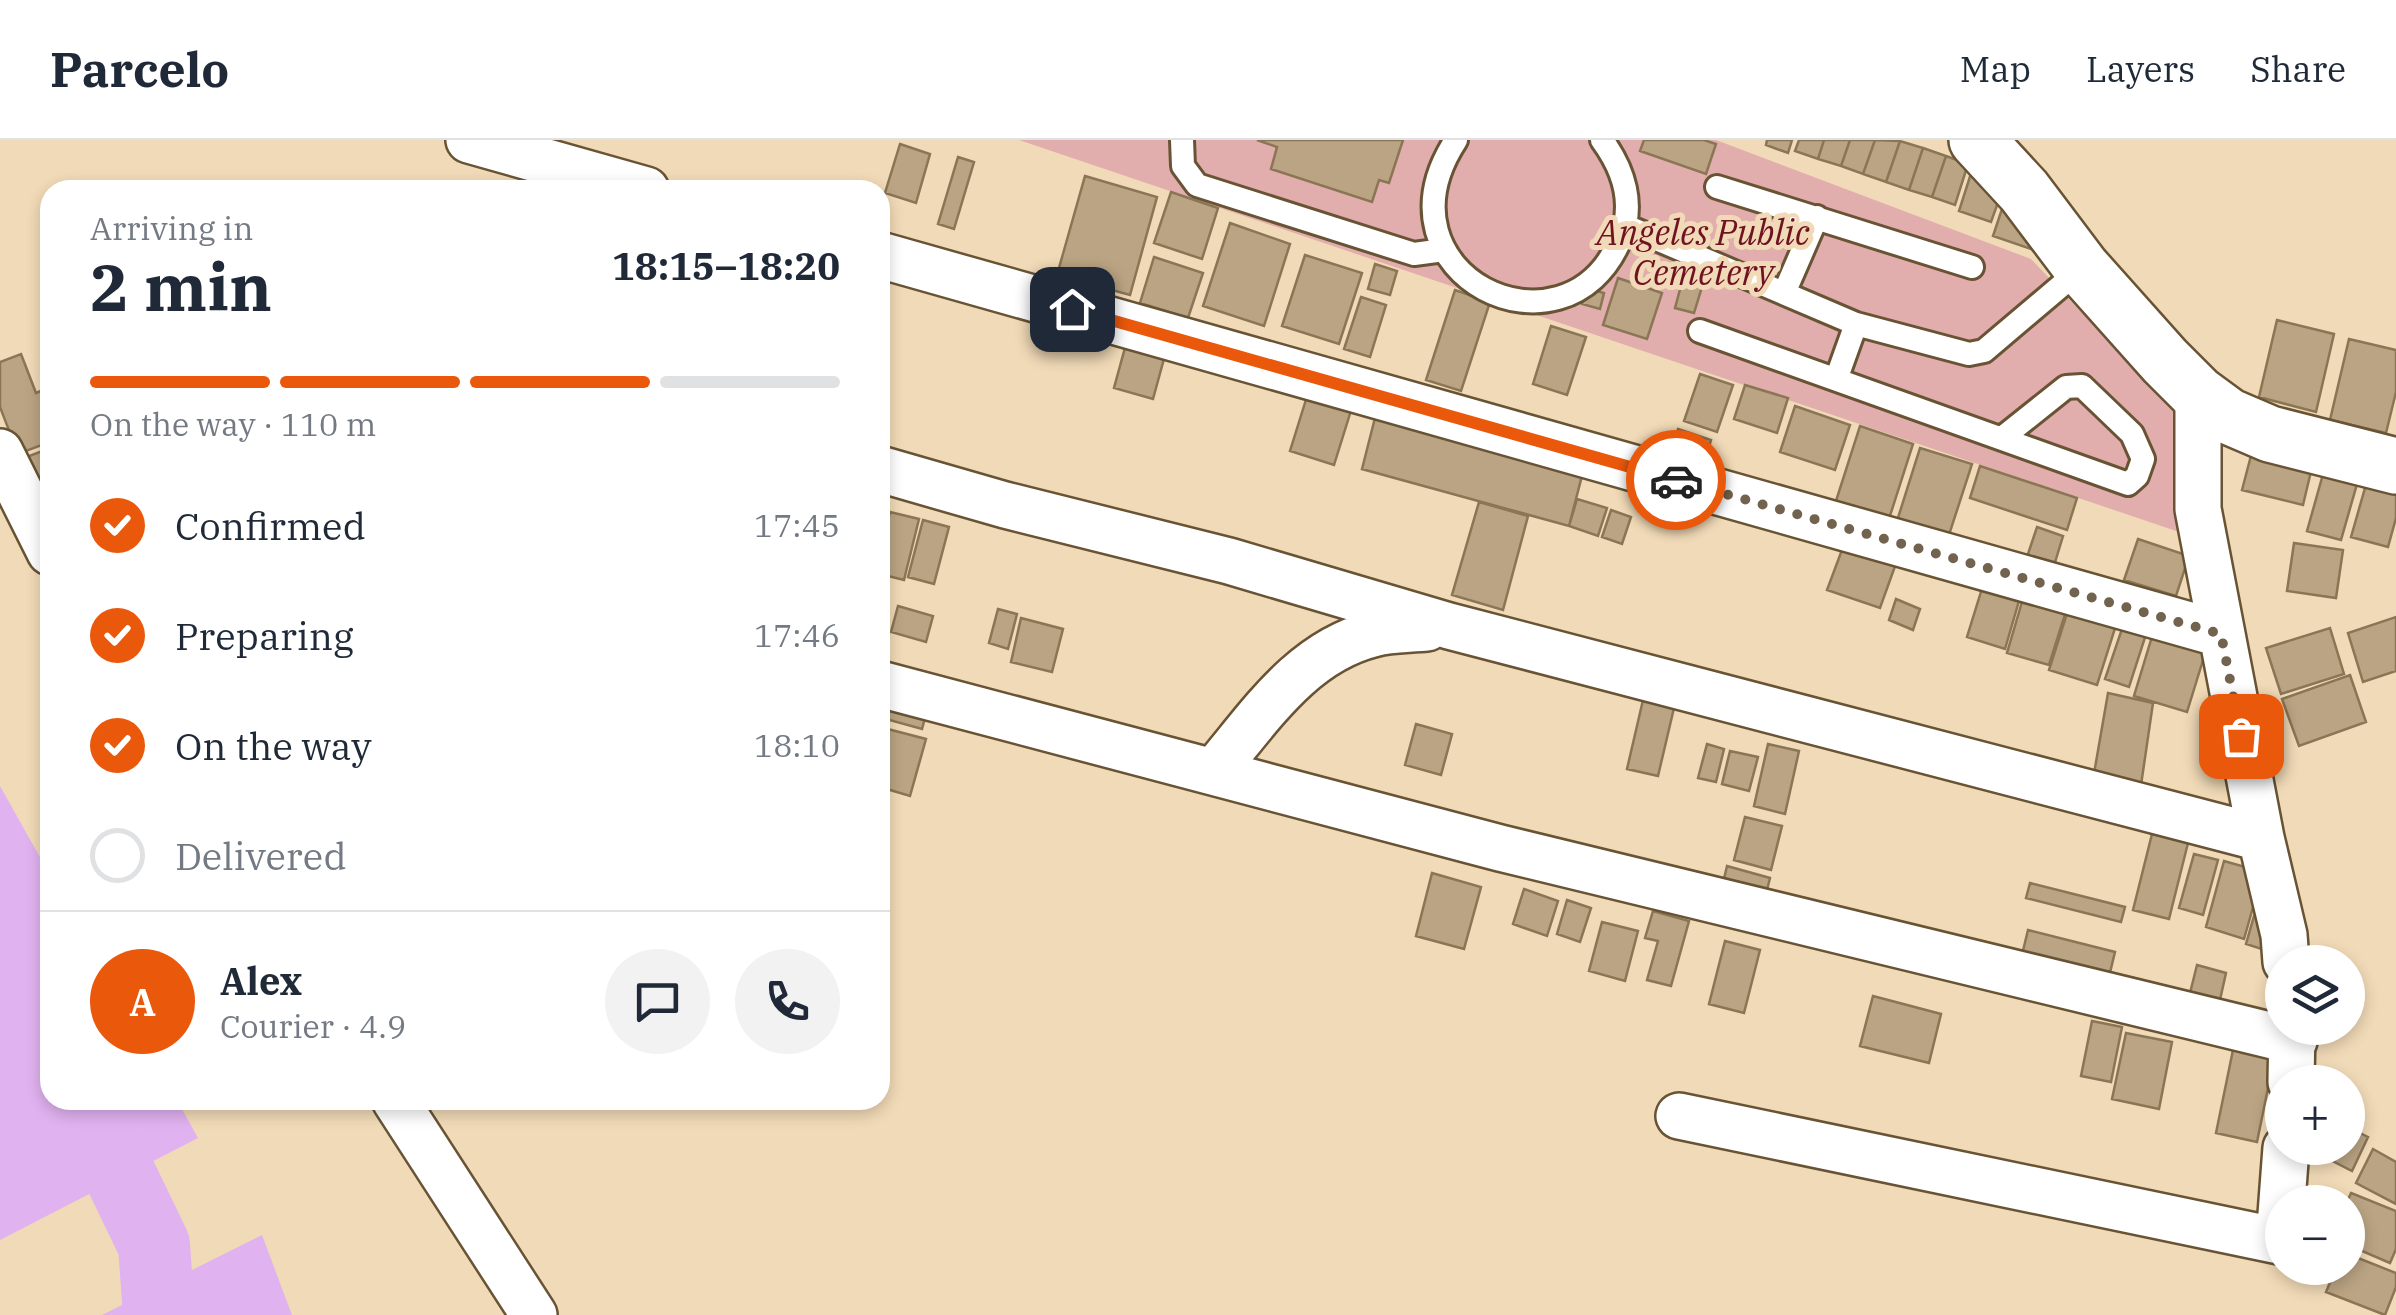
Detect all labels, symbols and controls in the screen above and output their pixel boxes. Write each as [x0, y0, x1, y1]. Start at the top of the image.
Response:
text: Parcelo [50, 38, 229, 100]
text: Map [1960, 46, 2031, 92]
text: Layers [2086, 46, 2195, 92]
text: Share [2250, 46, 2346, 92]
text: Arriving in [90, 207, 253, 249]
park label: Angeles Public Cemetery [1594, 209, 1810, 295]
text: 18:15–18:20 [612, 241, 840, 290]
text: 2 min [90, 244, 272, 329]
pin [1030, 267, 1115, 352]
icon: home [1045, 282, 1100, 337]
text: On the way · 110 m [90, 403, 376, 445]
courier [1626, 430, 1726, 530]
icon: car [1649, 453, 1704, 508]
icon: check [90, 498, 145, 553]
text: Confirmed [175, 501, 366, 550]
text: 17:45 [754, 504, 840, 546]
icon: check [90, 608, 145, 663]
text: Preparing [175, 611, 354, 660]
text: 17:46 [754, 614, 840, 656]
pin [2199, 694, 2284, 779]
icon: bag [2214, 709, 2269, 764]
icon: check [90, 718, 145, 773]
text: On the way [175, 721, 372, 770]
text: 18:10 [754, 724, 840, 766]
text: Delivered [175, 831, 347, 880]
map controls [2265, 945, 2365, 1285]
button: layers [2265, 945, 2365, 1045]
button: chat [605, 949, 710, 1054]
button: phone [735, 949, 840, 1054]
text: Alex [220, 956, 302, 1005]
text: A [129, 977, 156, 1026]
text: Courier · 4.9 [220, 1005, 406, 1047]
button: + [2265, 1065, 2365, 1165]
button: − [2265, 1185, 2365, 1285]

